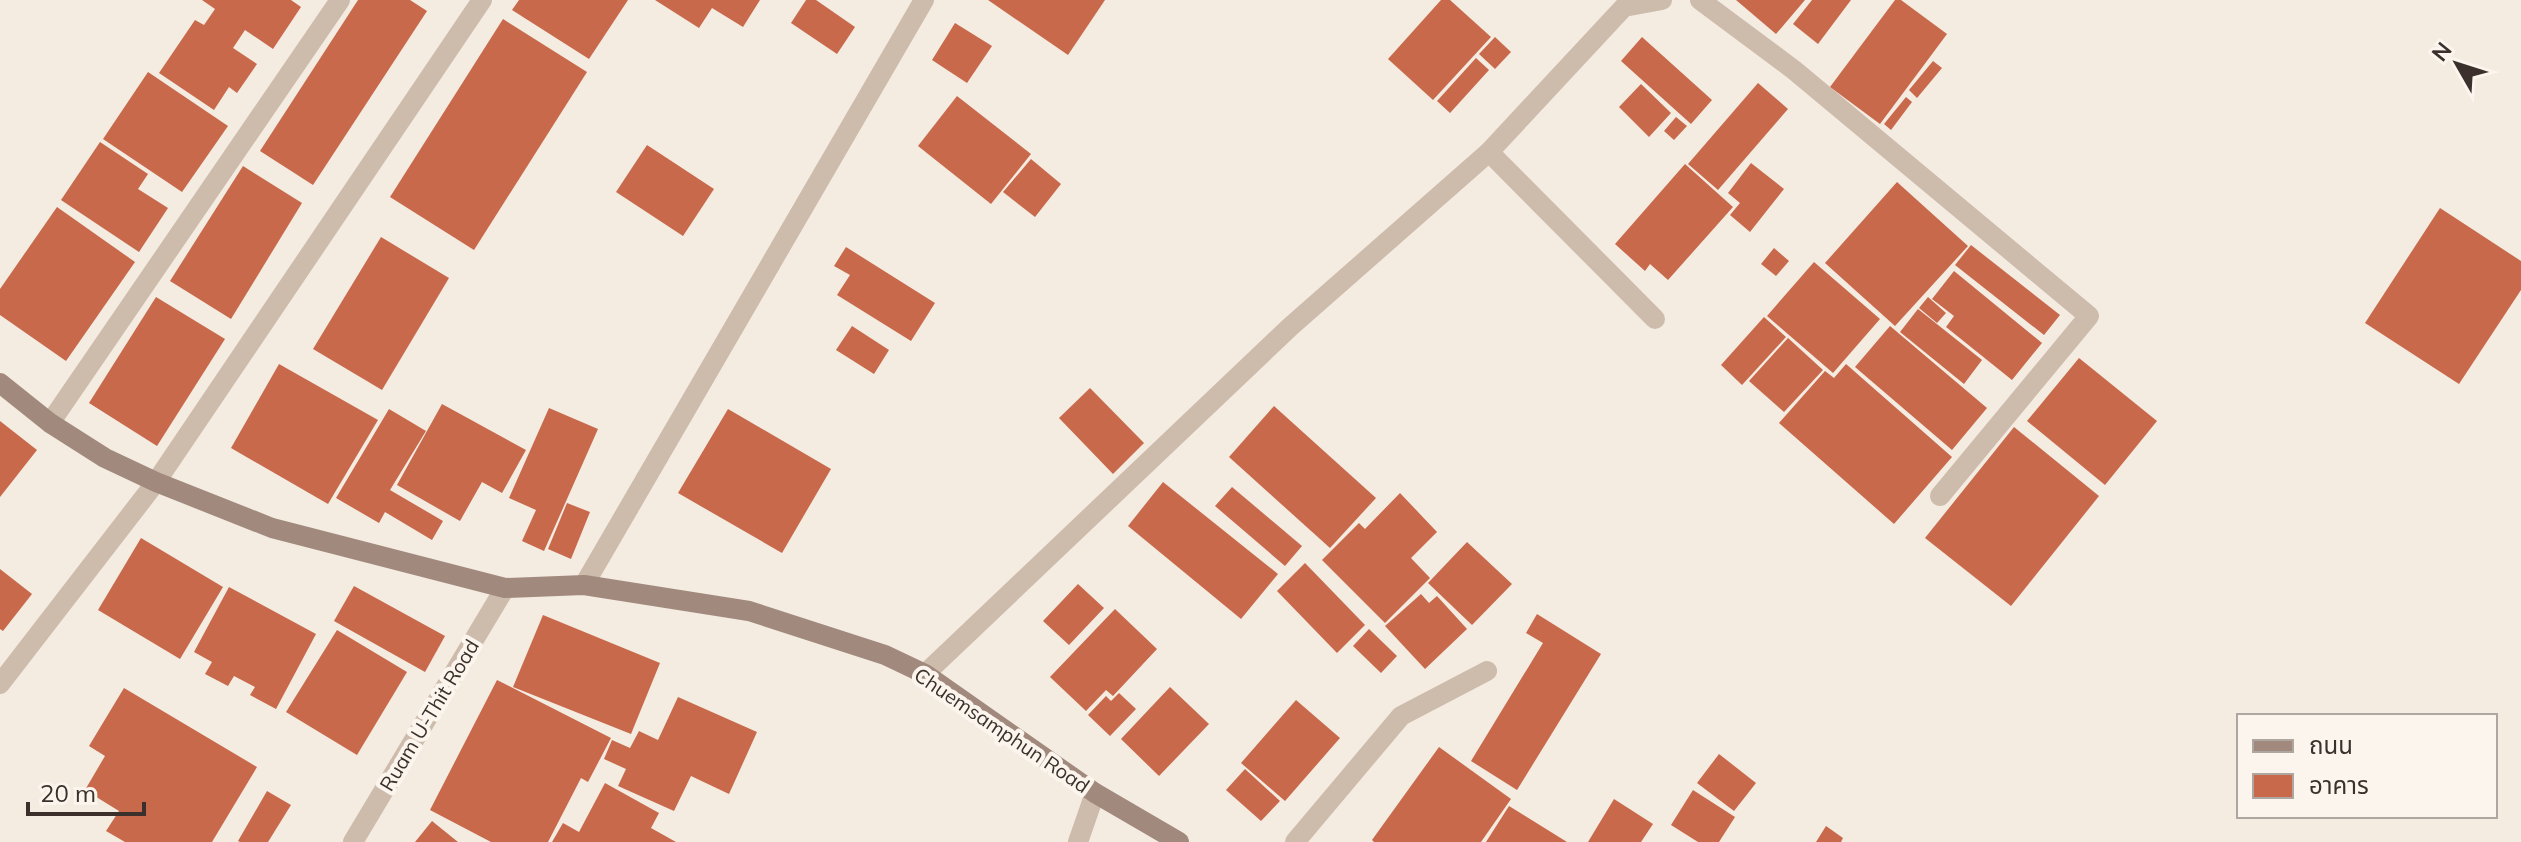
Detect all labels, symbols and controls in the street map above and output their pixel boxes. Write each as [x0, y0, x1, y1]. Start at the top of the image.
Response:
north arrow [2417, 24, 2497, 104]
text: N [2425, 36, 2458, 67]
street label: Ruam U-Thit Road [374, 635, 484, 795]
street label: Chuemsamphun Road [910, 662, 1094, 798]
legend [2237, 714, 2497, 818]
text: ถนน [2309, 730, 2353, 760]
scale bar [28, 766, 144, 816]
text: อาคาร [2309, 770, 2369, 800]
text: 20 m [40, 778, 96, 808]

